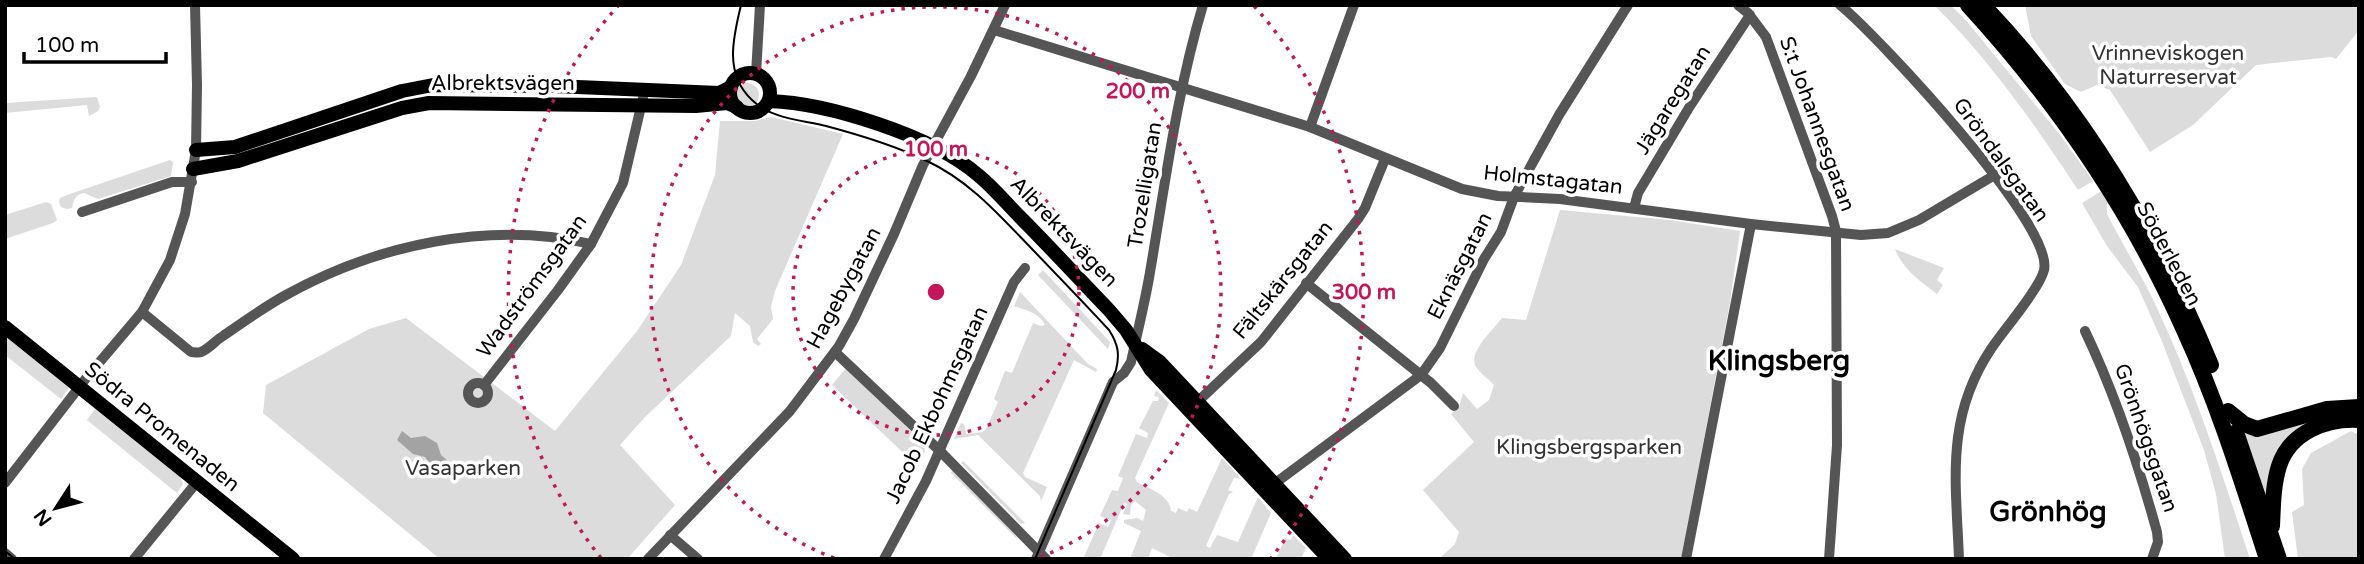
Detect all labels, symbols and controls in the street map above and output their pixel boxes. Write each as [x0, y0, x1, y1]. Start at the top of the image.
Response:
scale bar [24, 21, 166, 65]
text: 100 m [35, 33, 99, 58]
street label: S:t Johannesgatan [1774, 33, 1860, 215]
street label: Jägaregatan [1630, 41, 1716, 159]
park label: Vrinneviskogen Naturreservat [2092, 41, 2244, 90]
street label: Albrektsvägen [431, 71, 575, 96]
text: 200 m [1106, 79, 1170, 104]
street label: Gröndalsgatan [1948, 93, 2054, 227]
street label: Trozelligatan [1123, 120, 1167, 250]
text: 100 m [904, 137, 968, 162]
street label: Holmstagatan [1482, 160, 1624, 200]
street label: Albrektsvägen [1005, 172, 1123, 292]
street label: Söderleden [2131, 198, 2207, 310]
street label: Eknäsgatan [1422, 208, 1498, 324]
street label: Wadströmsgatan [472, 210, 592, 362]
street label: Fältskärsgatan [1228, 216, 1338, 344]
street label: Hagebygatan [801, 223, 887, 353]
centre of rings [924, 280, 948, 304]
text: 300 m [1332, 280, 1396, 305]
street label: Jacob Ekbohmsgatan [880, 302, 994, 508]
district label: Klingsberg [1708, 344, 1850, 378]
street label: Södra Promenaden [79, 357, 245, 497]
street label: Grönhögsgatan [2109, 360, 2183, 516]
park label: Klingsbergsparken [1496, 435, 1682, 460]
park label: Vasaparken [405, 456, 521, 481]
north arrow [21, 473, 91, 543]
district label: Grönhög [1989, 495, 2107, 529]
text: N [30, 505, 56, 530]

